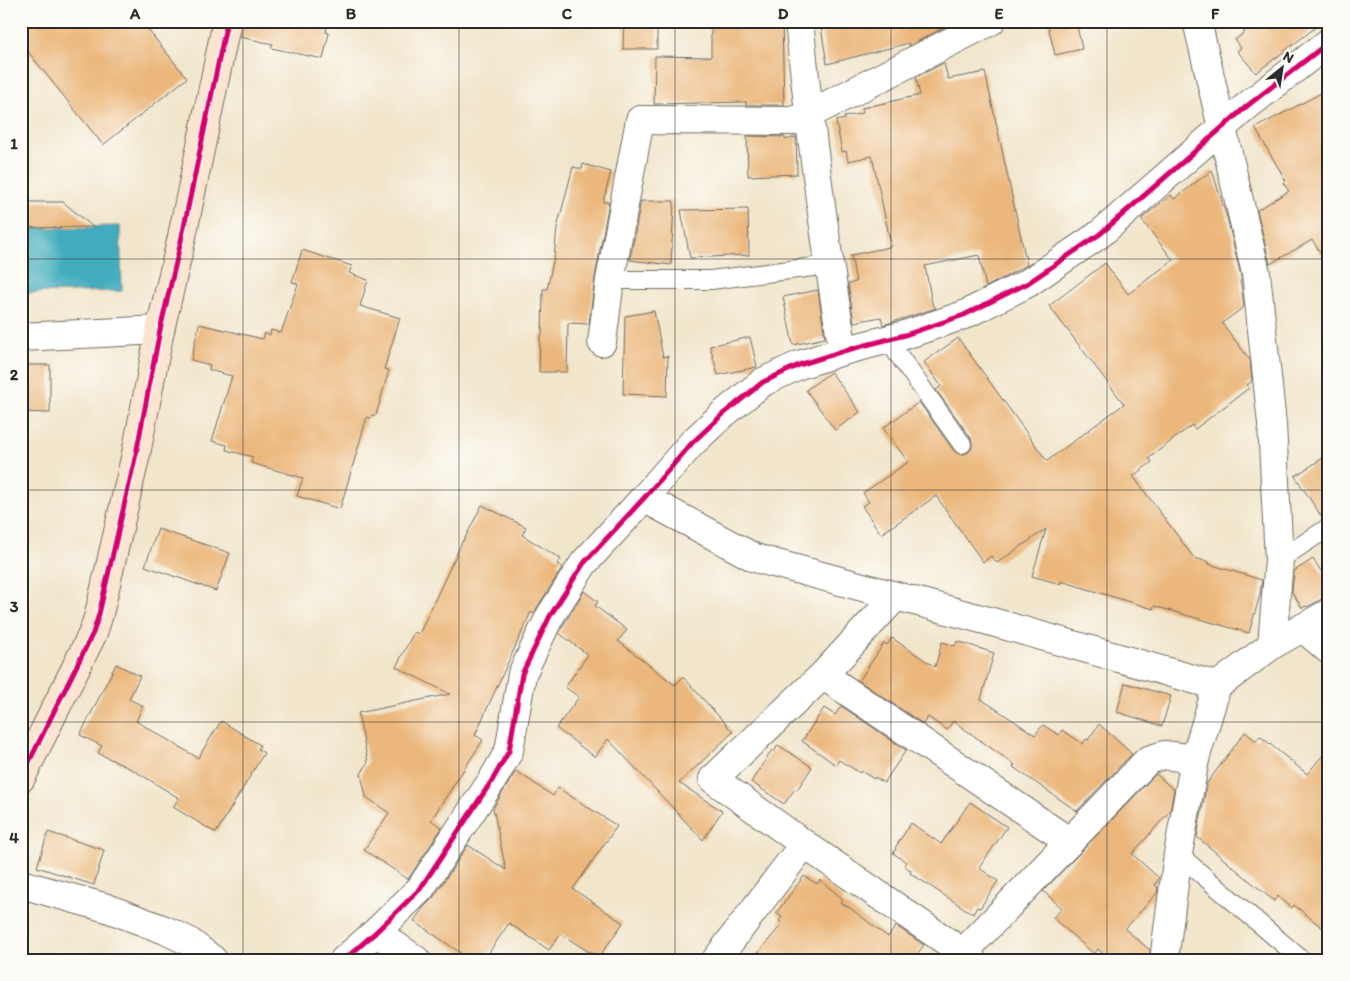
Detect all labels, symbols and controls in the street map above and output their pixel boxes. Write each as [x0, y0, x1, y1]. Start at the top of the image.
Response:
text: A [129, 4, 141, 23]
text: B [346, 4, 357, 23]
text: C [562, 4, 573, 23]
text: D [778, 4, 789, 23]
text: E [995, 4, 1004, 23]
text: F [1211, 4, 1220, 23]
north arrow [1258, 42, 1308, 92]
text: N [1280, 47, 1297, 67]
text: 1 [10, 134, 18, 153]
text: 2 [10, 365, 19, 384]
text: 3 [10, 597, 19, 616]
text: 4 [9, 828, 19, 847]

